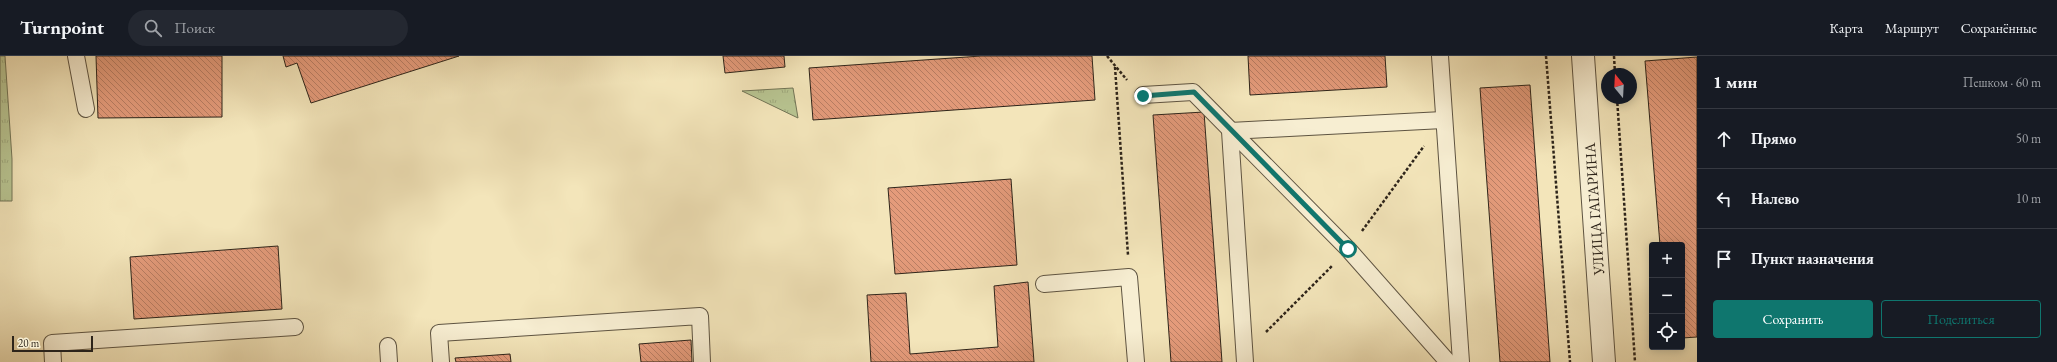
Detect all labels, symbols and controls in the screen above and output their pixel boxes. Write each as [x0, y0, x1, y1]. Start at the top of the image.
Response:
search box [128, 10, 408, 46]
text: Turnpoint [20, 15, 104, 40]
icon: search [142, 17, 164, 39]
text: Поиск [174, 18, 215, 37]
text: Карта [1830, 19, 1863, 37]
text: Маршрут [1885, 19, 1939, 37]
text: Сохранённые [1961, 19, 2037, 37]
north arrow [1601, 68, 1637, 104]
text: 1 мин [1713, 71, 1757, 93]
text: Пешком · 60 m [1963, 74, 2041, 91]
route end [1134, 87, 1152, 105]
icon: ahead [1713, 128, 1735, 150]
text: Прямо [1751, 129, 1796, 148]
text: 50 m [2016, 130, 2041, 147]
street label: УЛИЦА ГАГАРИНА [1580, 141, 1608, 277]
icon: left [1713, 188, 1735, 210]
text: Налево [1751, 189, 1799, 208]
text: 10 m [2016, 190, 2041, 207]
route start [1339, 240, 1357, 258]
map controls [1649, 242, 1685, 350]
button: + [1649, 242, 1685, 278]
icon: arrive [1713, 248, 1735, 270]
text: Пункт назначения [1751, 249, 1874, 268]
button: − [1649, 278, 1685, 314]
button: Сохранить [1713, 300, 1873, 338]
button: Поделиться [1881, 300, 2041, 338]
button: locate [1649, 314, 1685, 350]
scale bar [12, 334, 93, 353]
text: 20 m [18, 336, 39, 350]

